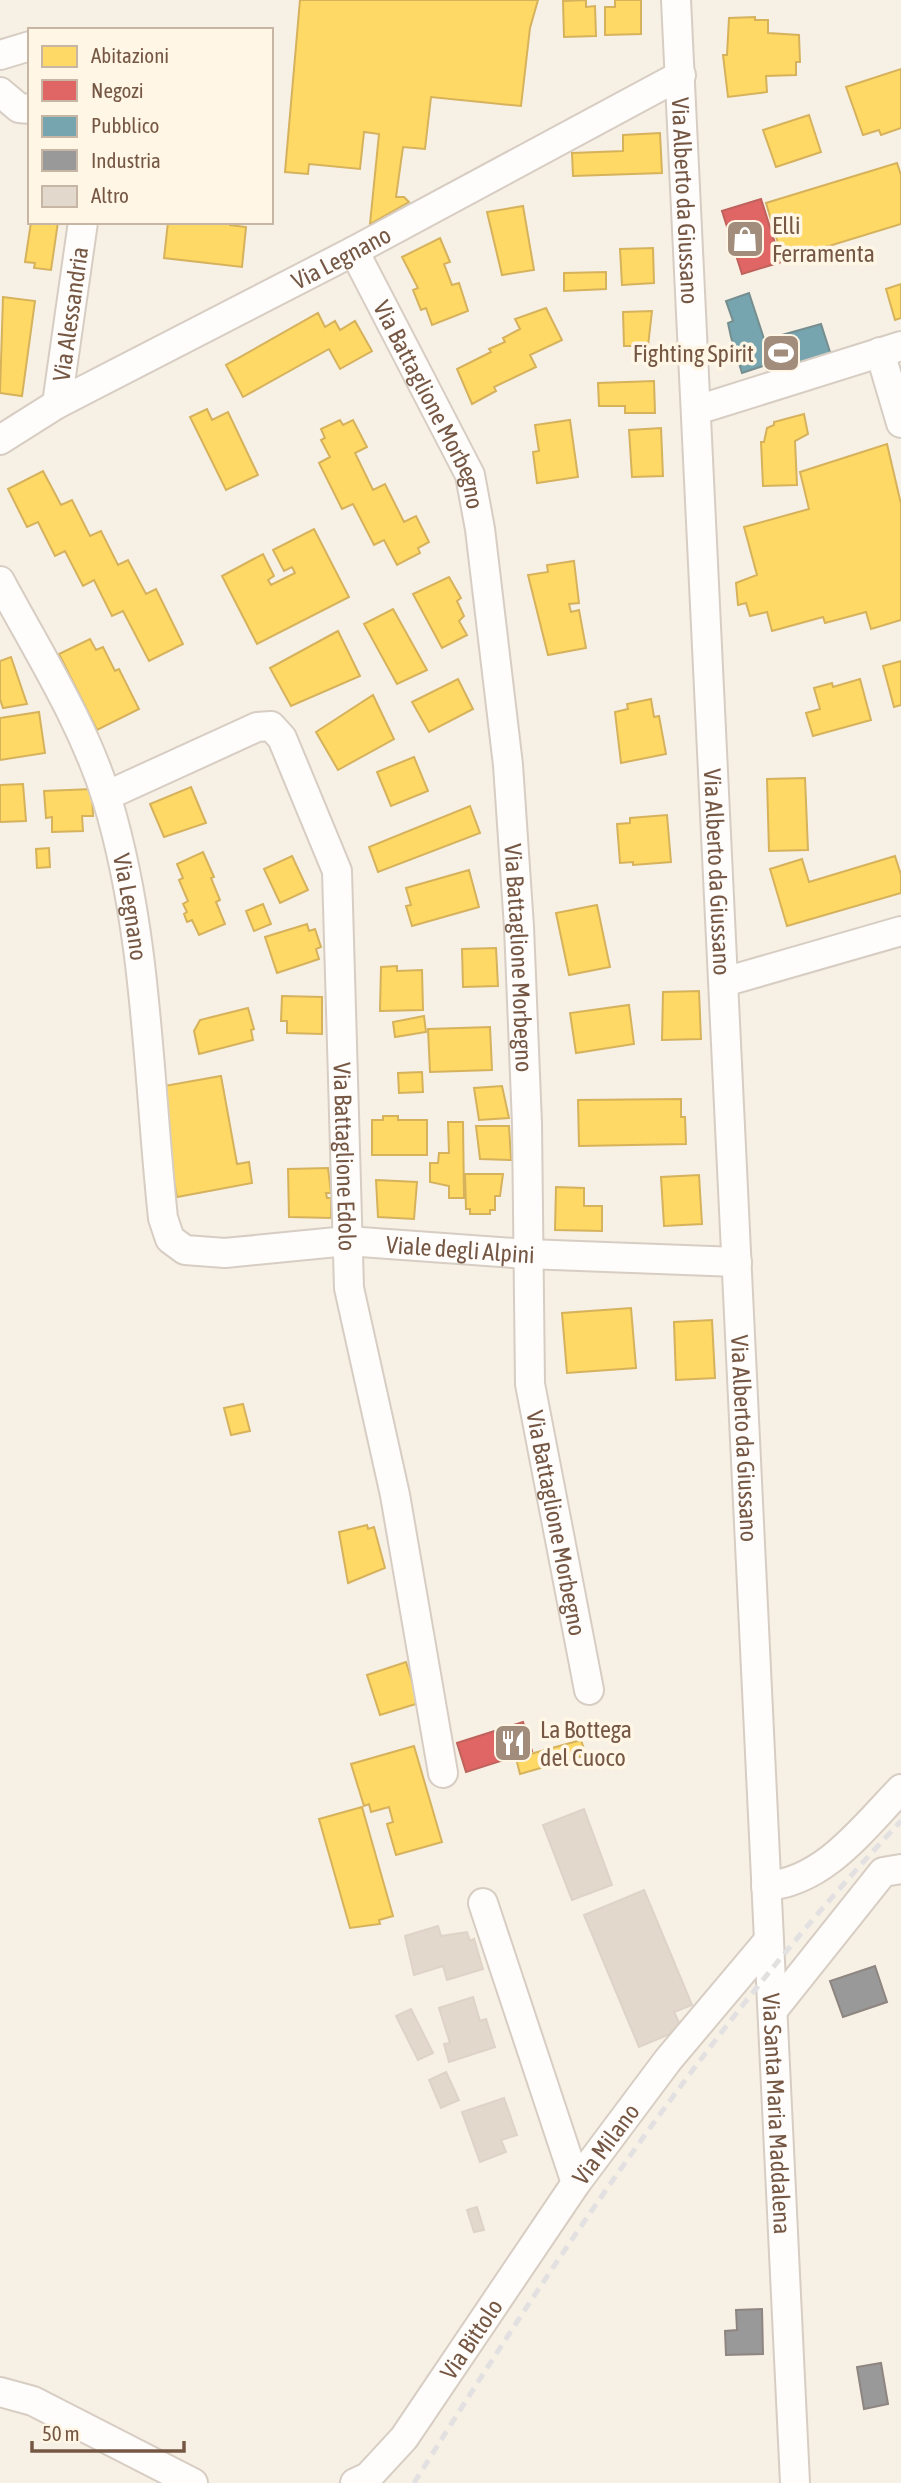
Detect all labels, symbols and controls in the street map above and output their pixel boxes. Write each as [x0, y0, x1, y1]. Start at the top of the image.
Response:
legend [28, 28, 273, 224]
text: Abitazioni [91, 43, 169, 67]
text: Negozi [91, 78, 144, 102]
street label: Via Alberto da Giussano [667, 97, 704, 305]
text: Pubblico [91, 113, 159, 137]
text: Industria [91, 148, 161, 172]
text: Altro [91, 183, 129, 207]
place label: Elli Ferramenta [772, 212, 875, 267]
shop icon: Elli Ferramenta [724, 218, 766, 260]
street label: Via Legnano [287, 220, 395, 294]
street label: Via Alessandria [47, 245, 93, 383]
street label: Via Battaglione Morbegno [369, 296, 489, 511]
sports icon: Fighting Spirit [760, 332, 802, 374]
place label: Fighting Spirit [633, 340, 754, 367]
street label: Via Alberto da Giussano [699, 768, 736, 976]
street label: Via Battaglione Morbegno [500, 843, 538, 1073]
street label: Via Legnano [108, 851, 153, 962]
street label: Via Battaglione Edolo [329, 1062, 361, 1251]
street label: Viale degli Alpini [385, 1230, 535, 1268]
street label: Via Alberto da Giussano [726, 1334, 763, 1542]
street label: Via Battaglione Morbegno [522, 1408, 592, 1638]
place label: La Bottega del Cuoco [540, 1716, 632, 1771]
restaurant icon: La Bottega del Cuoco [492, 1722, 534, 1764]
street label: Via Santa Maria Maddalena [758, 1992, 797, 2235]
street label: Via Milano [566, 2098, 644, 2189]
street label: Via Bittolo [434, 2294, 508, 2384]
scale bar [32, 2410, 184, 2454]
text: 50 m [42, 2421, 80, 2445]

